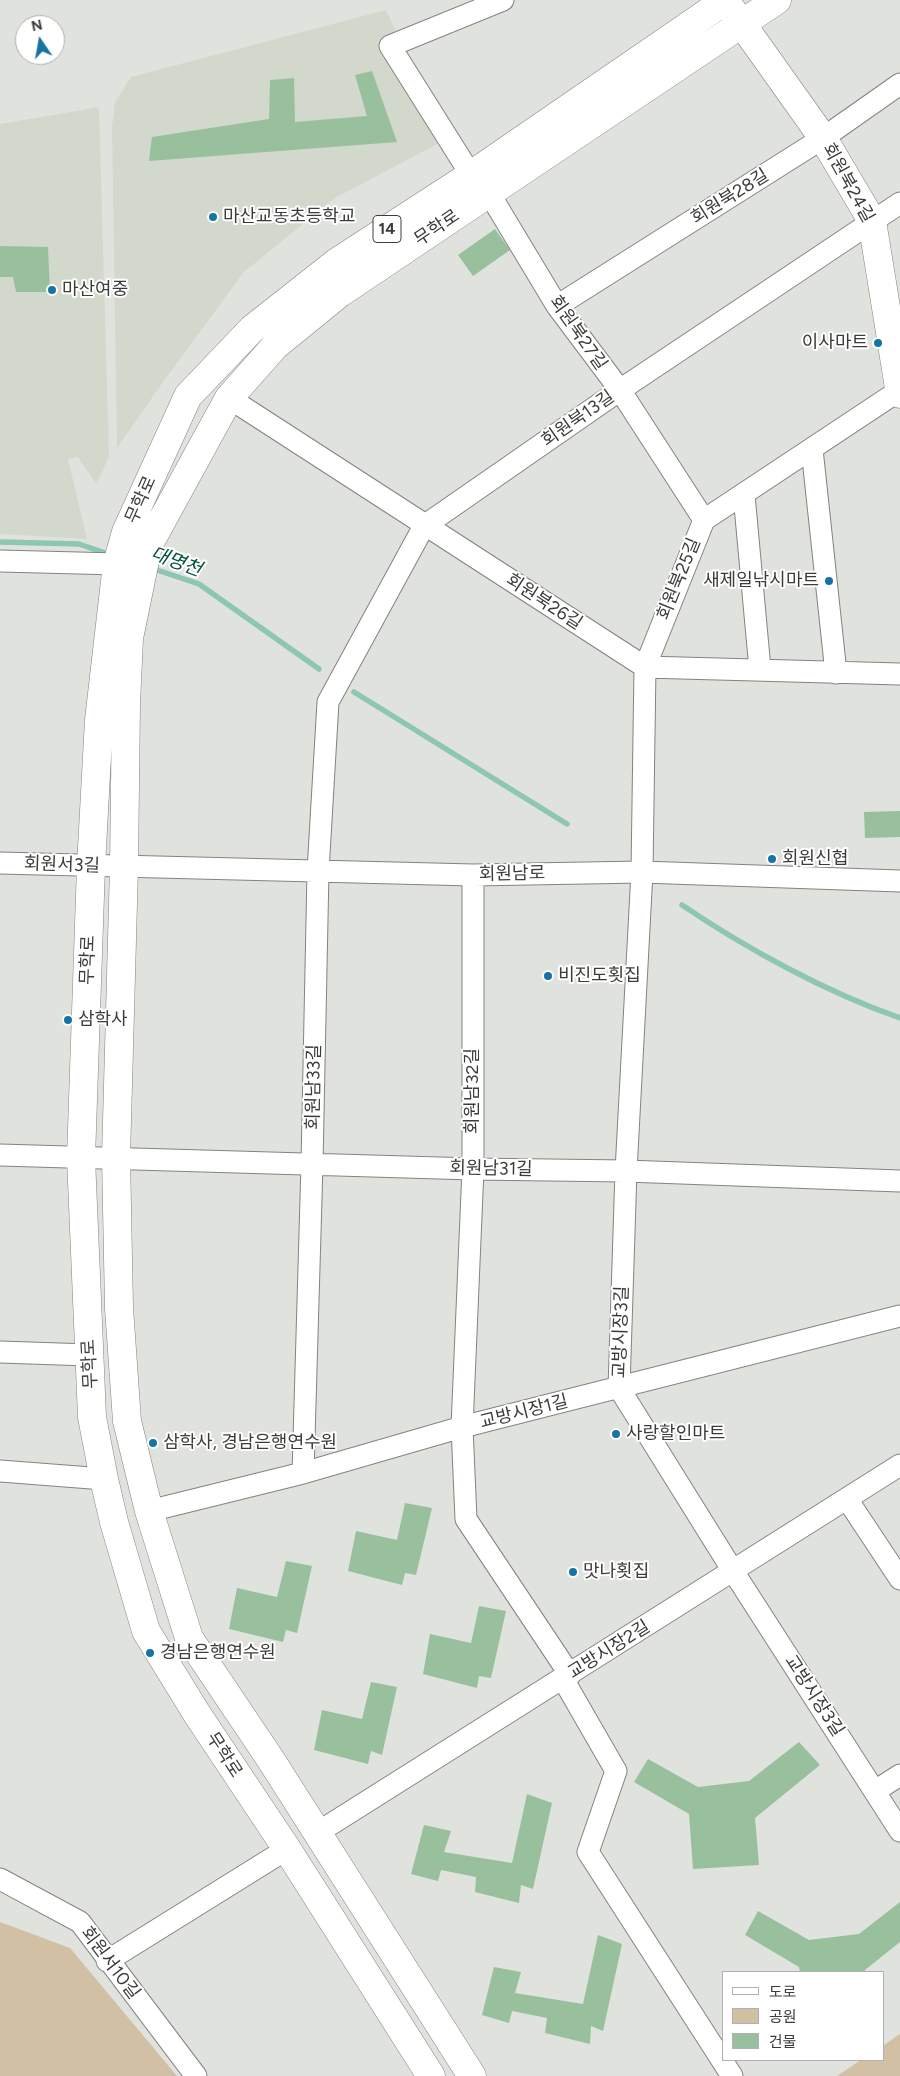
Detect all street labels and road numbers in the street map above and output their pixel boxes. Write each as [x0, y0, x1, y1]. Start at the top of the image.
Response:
street label: 회원북24길 [817, 140, 879, 226]
street label: 회원북28길 [687, 165, 773, 229]
street label: 무학로 [410, 205, 464, 251]
road number: 14 [373, 215, 401, 242]
street label: 회원북27길 [544, 292, 612, 374]
street label: 회원북13길 [538, 386, 618, 452]
street label: 무학로 [121, 473, 161, 527]
street label: 회원북25길 [653, 535, 705, 623]
street label: 회원북26길 [502, 569, 586, 635]
street label: 회원서3길 [24, 853, 100, 877]
street label: 회원남로 [479, 863, 545, 885]
street label: 무학로 [76, 935, 100, 985]
street label: 회원남33길 [302, 1044, 326, 1130]
street label: 회원남32길 [462, 1048, 484, 1134]
street label: 회원남31길 [449, 1157, 533, 1181]
street label: 교방시장3길 [609, 1285, 633, 1379]
street label: 무학로 [78, 1339, 102, 1389]
street label: 교방시장1길 [478, 1391, 570, 1433]
street label: 교방시장2길 [564, 1616, 654, 1684]
street label: 교방시장3길 [780, 1651, 848, 1741]
street label: 무학로 [201, 1728, 247, 1782]
street label: 회원서10길 [76, 1922, 144, 2004]

